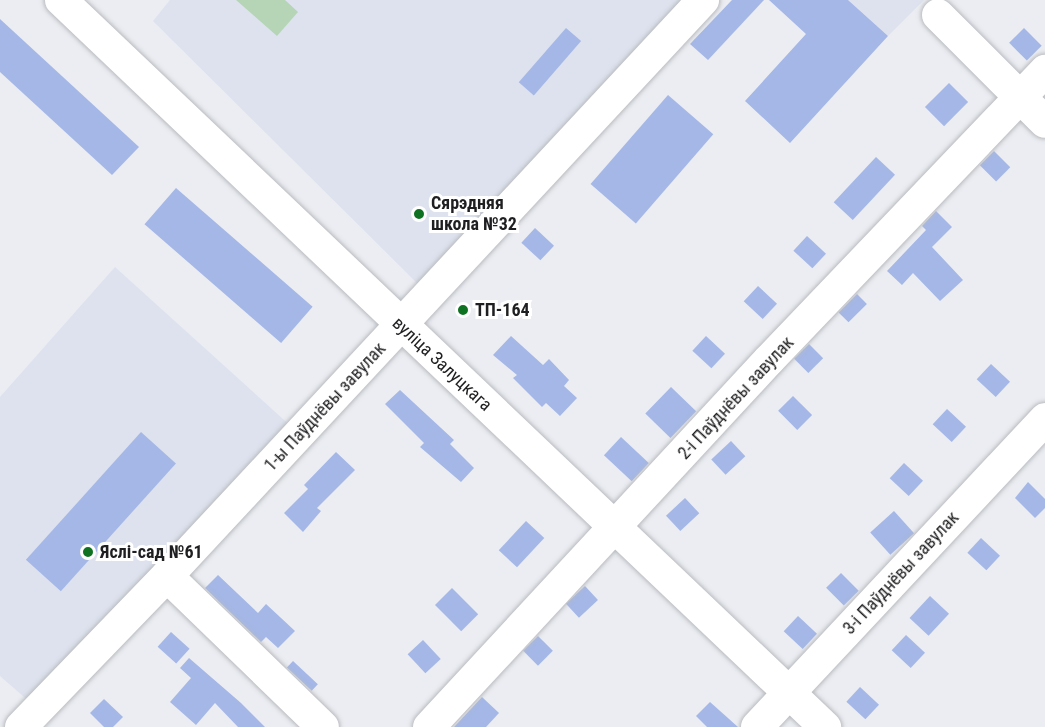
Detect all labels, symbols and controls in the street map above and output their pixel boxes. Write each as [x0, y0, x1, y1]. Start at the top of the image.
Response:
place label: Сярэдняя школа №32 [431, 193, 517, 236]
marker: Сярэдняя школа №32 [412, 207, 426, 221]
place label: ТП-164 [475, 299, 530, 321]
marker: ТП-164 [456, 303, 470, 317]
street label: вуліца Залуцкага [388, 312, 496, 416]
street label: 2-і Паўднёвы завулак [673, 332, 799, 464]
street label: 1-ы Паўднёвы завулак [260, 338, 390, 476]
street label: 3-і Паўднёвы завулак [838, 507, 964, 639]
place label: Яслі-сад №61 [100, 541, 203, 563]
marker: Яслі-сад №61 [81, 545, 95, 559]

